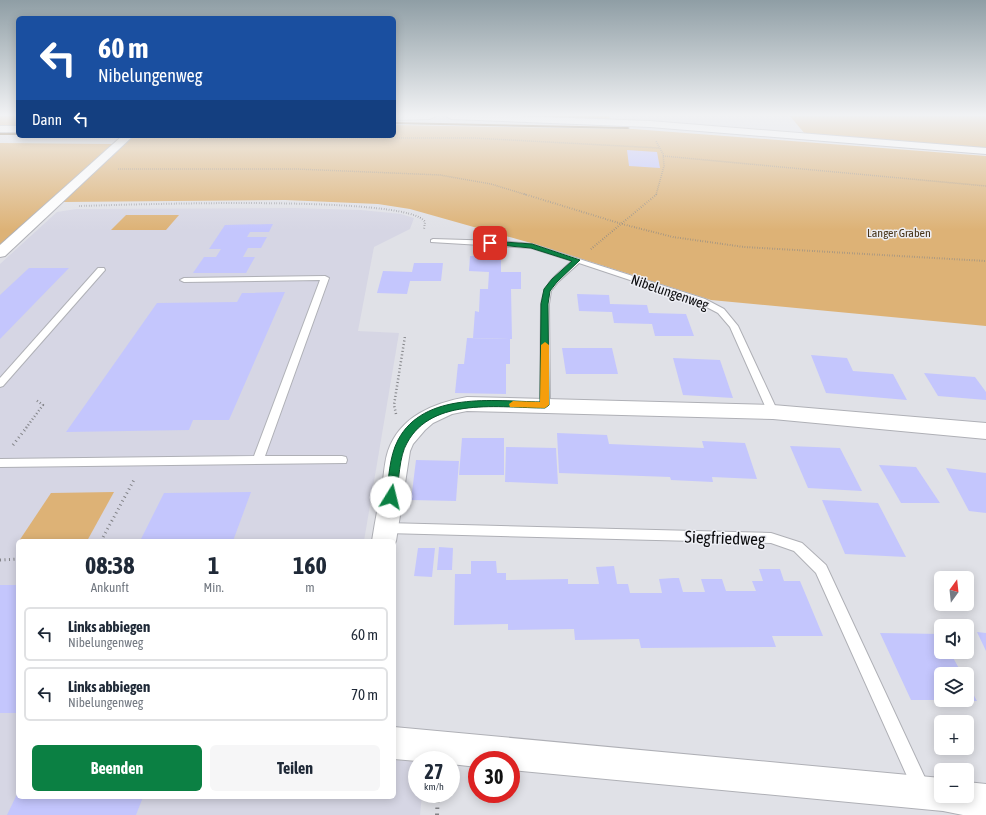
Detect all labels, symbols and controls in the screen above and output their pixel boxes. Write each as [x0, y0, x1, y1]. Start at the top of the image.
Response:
icon: left [32, 32, 84, 84]
text: 60 m [98, 32, 148, 64]
text: Nibelungenweg [98, 65, 202, 86]
icon: left [70, 108, 92, 130]
text: Dann [32, 111, 62, 128]
pin [473, 226, 507, 260]
park label: Langer Graben [867, 226, 931, 240]
icon: arrive [479, 232, 501, 254]
street label: Nibelungenweg [629, 271, 711, 313]
position arrow [370, 476, 412, 518]
street label: Siegfriedweg [684, 527, 766, 549]
text: 08:38 [85, 552, 135, 579]
text: 1 [208, 552, 219, 579]
text: 160 [293, 552, 327, 579]
north arrow [934, 571, 974, 611]
map controls [934, 571, 974, 803]
text: Ankunft [91, 580, 129, 595]
text: Min. [204, 580, 224, 595]
text: m [305, 580, 315, 595]
text: Links abbiegen [68, 618, 150, 635]
button: sound [934, 619, 974, 659]
icon: left [34, 623, 56, 645]
text: 60 m [351, 626, 378, 643]
text: Nibelungenweg [68, 635, 143, 650]
button: layers [934, 667, 974, 707]
text: Links abbiegen [68, 678, 150, 695]
icon: left [34, 683, 56, 705]
text: 70 m [351, 686, 378, 703]
text: Nibelungenweg [68, 695, 143, 710]
button: + [934, 715, 974, 755]
button: Beenden [32, 745, 202, 791]
button: Teilen [210, 745, 380, 791]
speed limit sign: 30 [468, 751, 520, 803]
text: 27 [425, 760, 443, 783]
button: − [934, 763, 974, 803]
text: km/h [424, 781, 444, 792]

